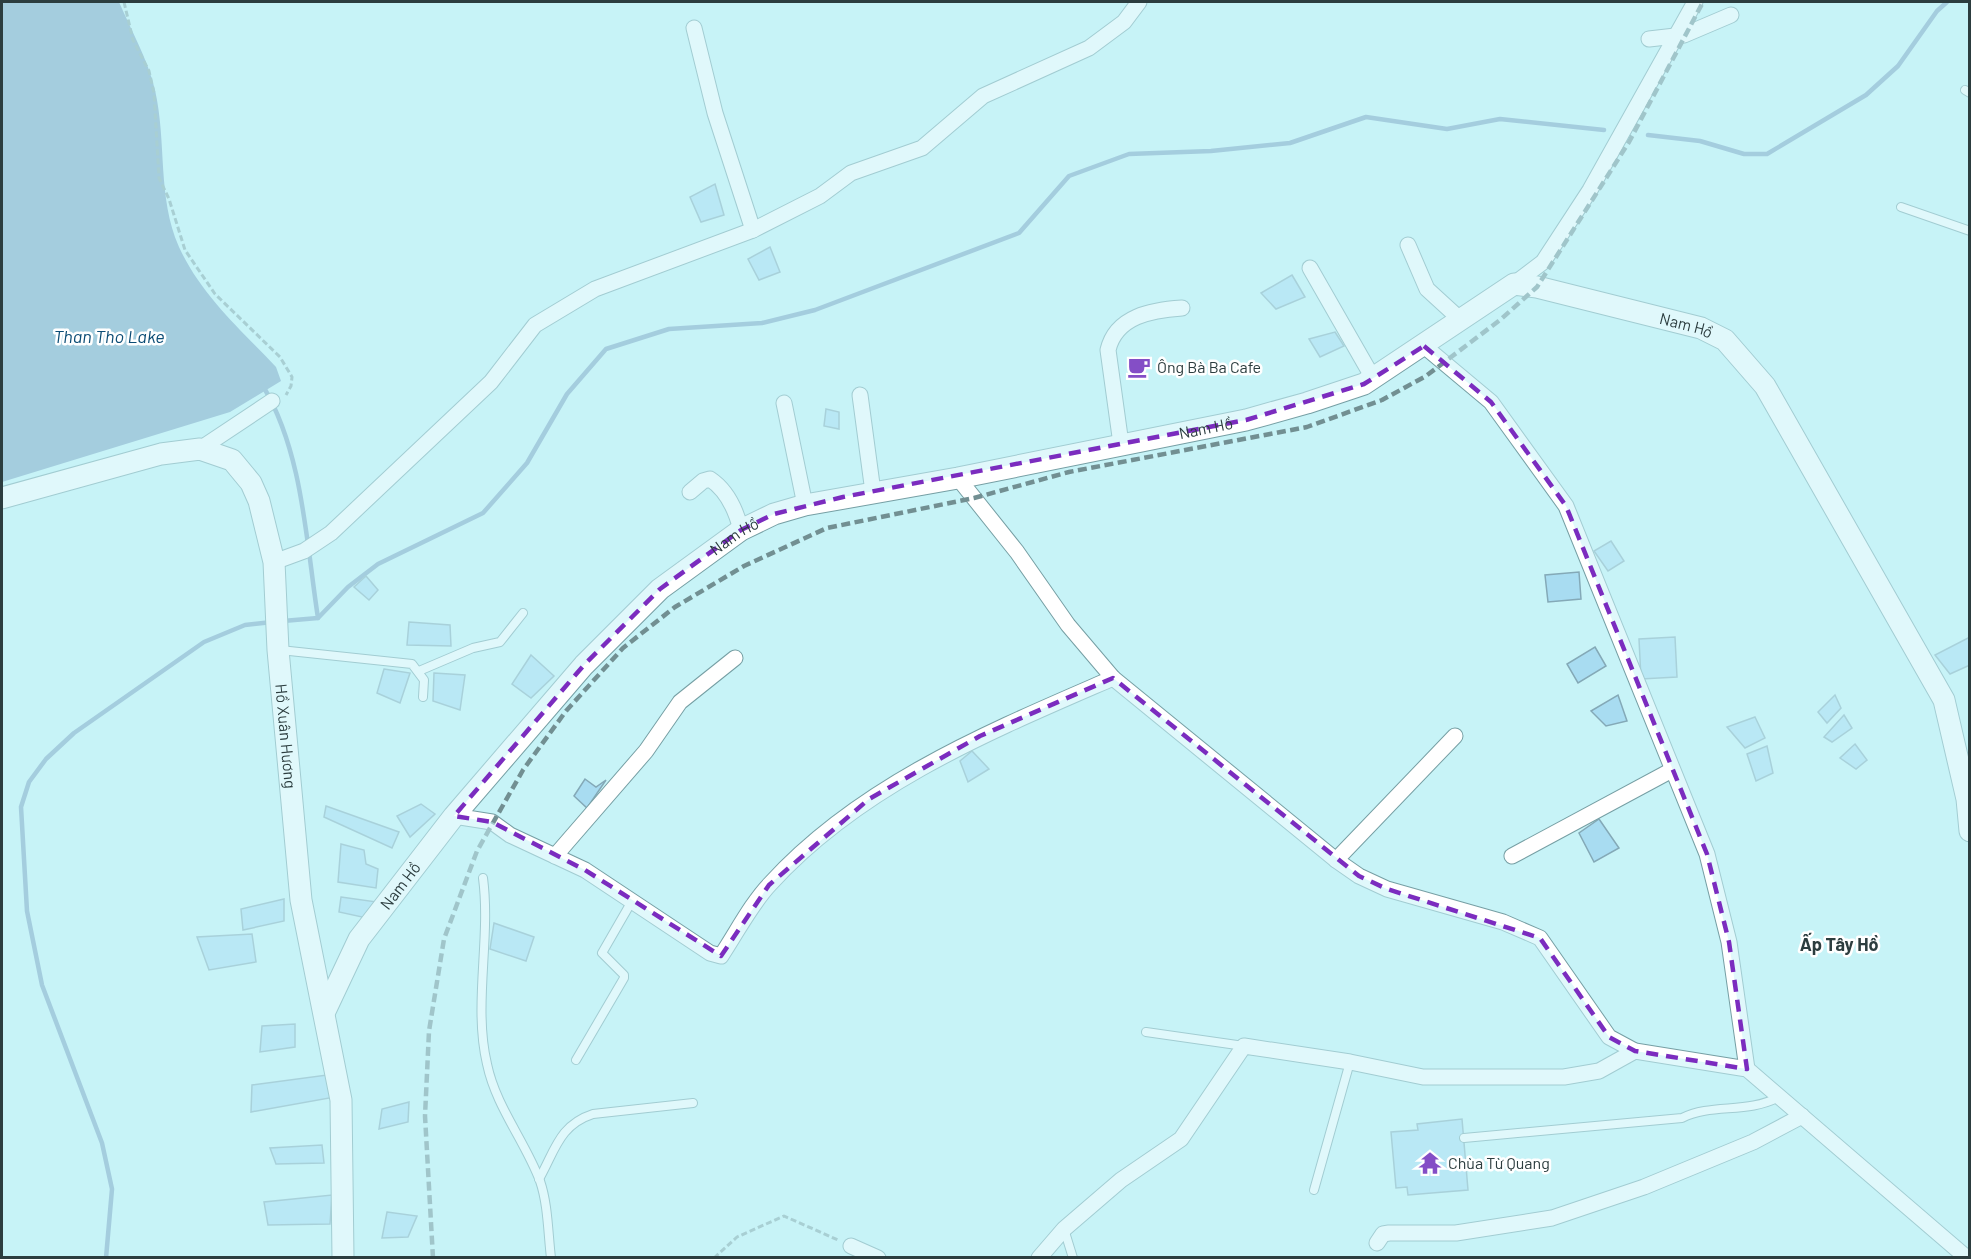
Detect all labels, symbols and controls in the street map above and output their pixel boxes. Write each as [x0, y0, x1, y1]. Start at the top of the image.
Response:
street label: Nam Hồ [1658, 308, 1716, 342]
water label: Than Tho Lake [53, 325, 165, 347]
cafe icon: Ông Bà Ba Cafe [1126, 354, 1152, 380]
place label: Ông Bà Ba Cafe [1157, 357, 1261, 376]
street label: Nam Hồ [1177, 413, 1234, 442]
street label: Nam Hồ [706, 513, 761, 559]
street label: Hồ Xuân Hương [272, 683, 301, 789]
street label: Nam Hồ [376, 858, 424, 913]
district label: Ấp Tây Hồ [1800, 932, 1878, 955]
temple icon: Chùa Từ Quang [1417, 1150, 1443, 1176]
place label: Chùa Từ Quang [1448, 1153, 1550, 1172]

